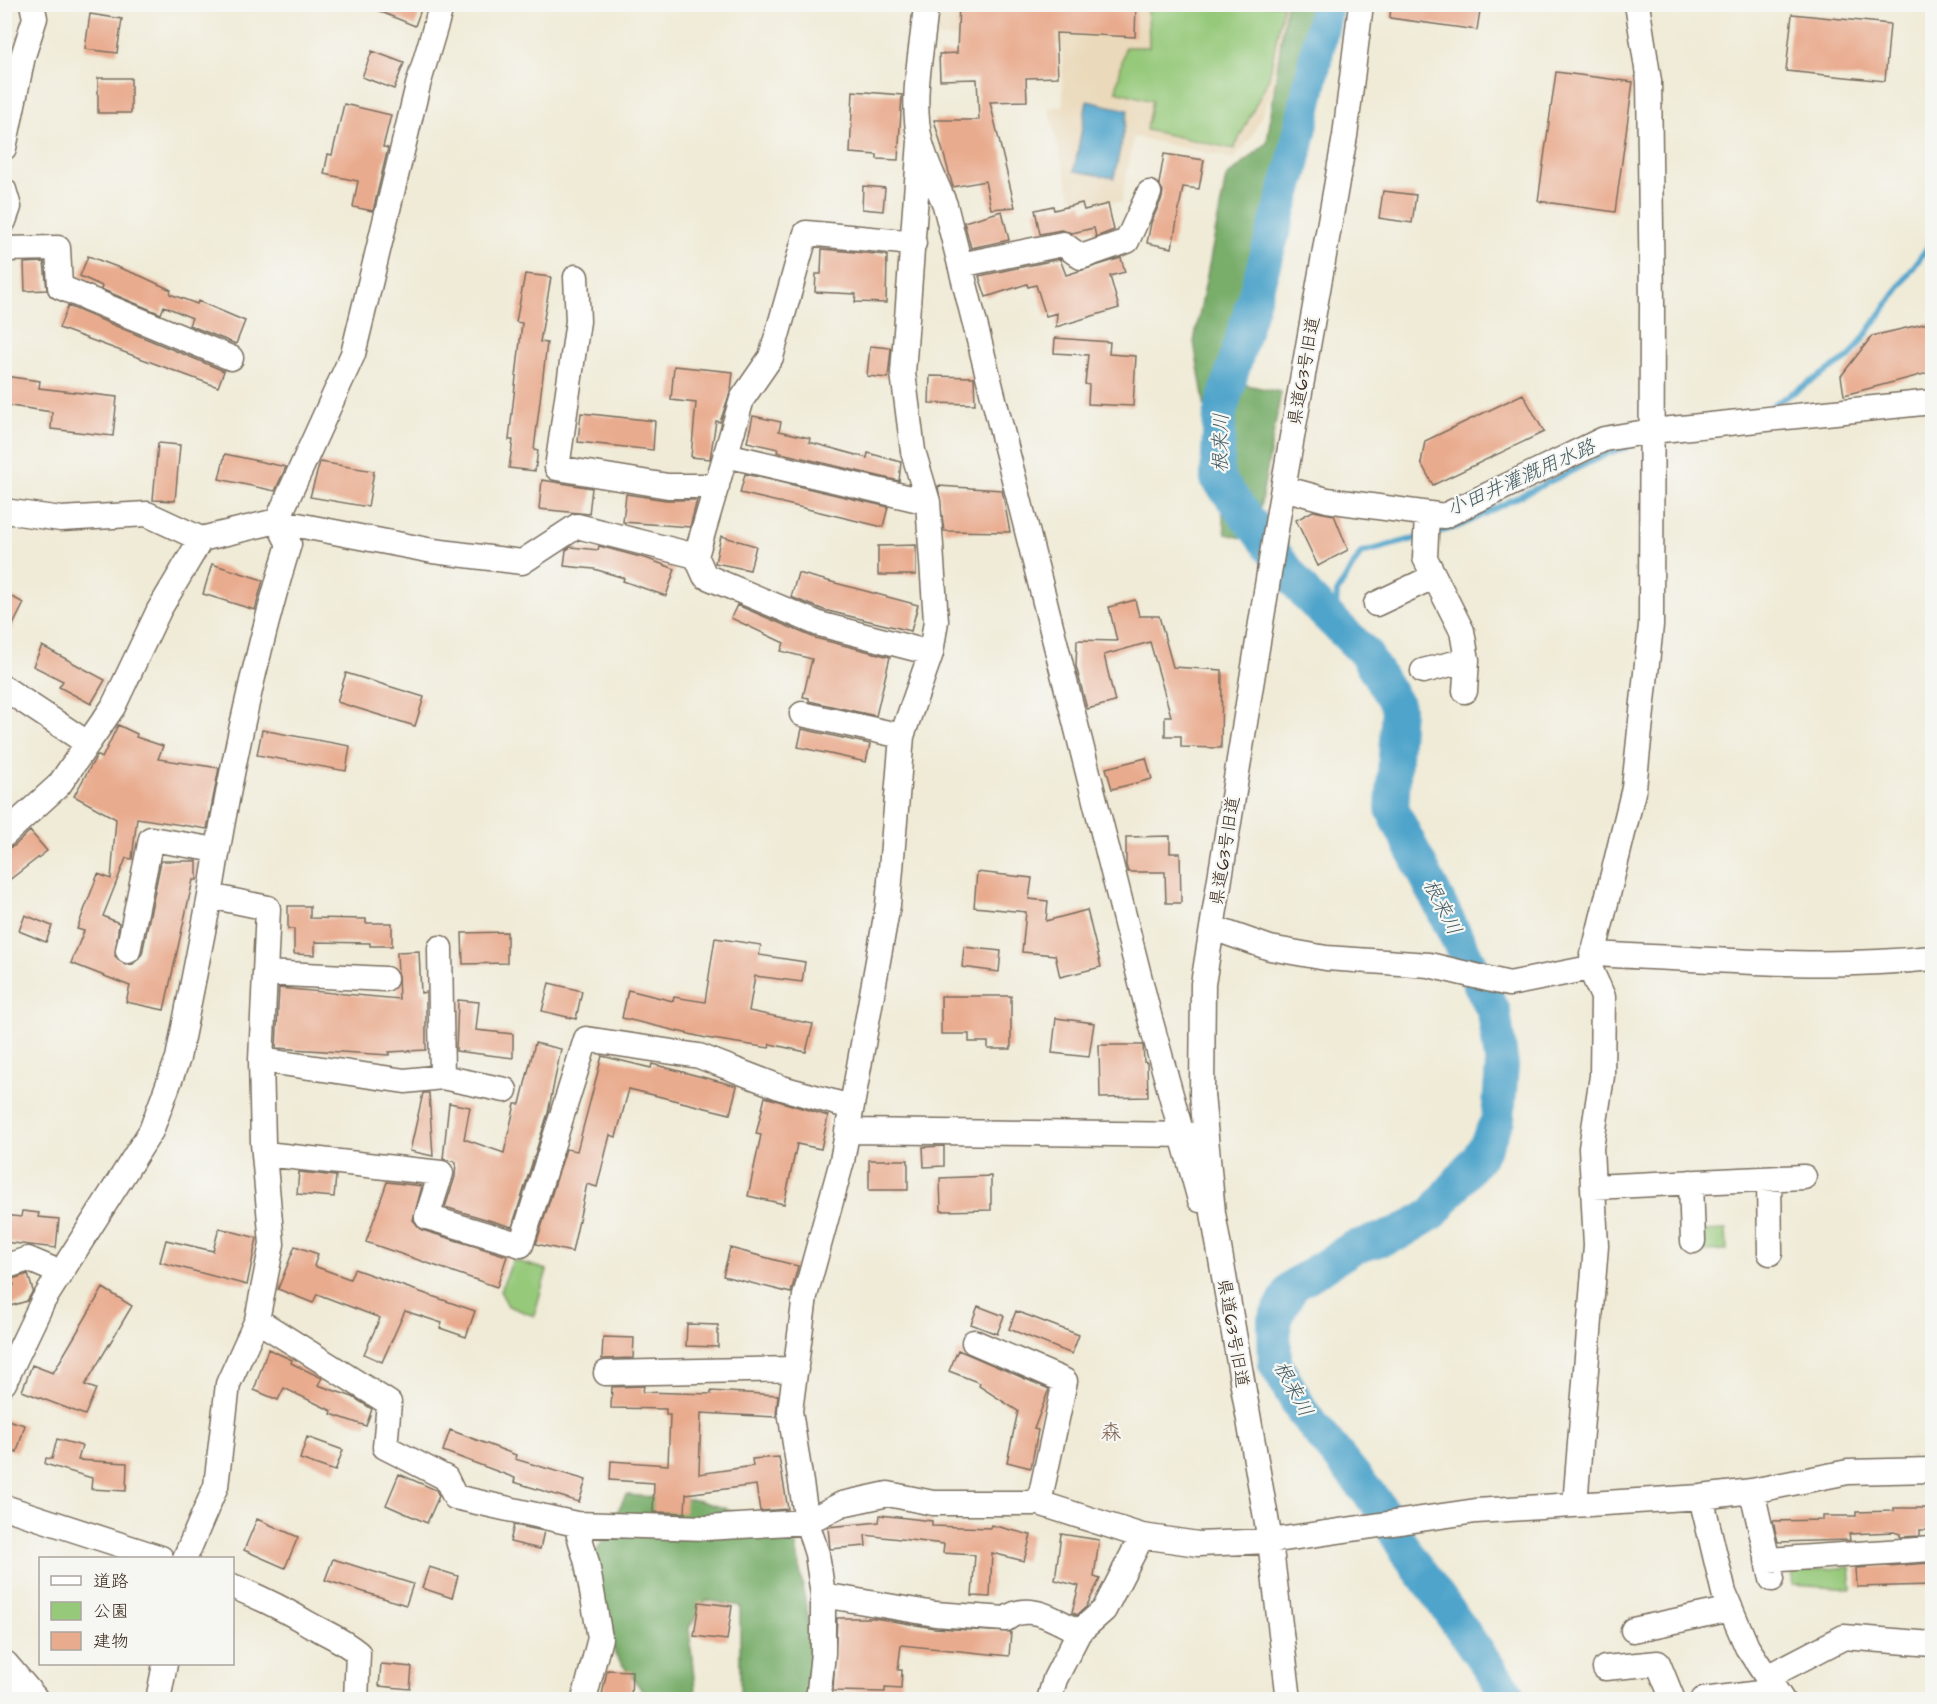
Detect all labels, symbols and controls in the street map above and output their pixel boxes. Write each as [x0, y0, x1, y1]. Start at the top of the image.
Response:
street label: 県道63号旧道 [1282, 314, 1326, 428]
water label: 根来川 [1206, 413, 1236, 473]
water label: 小田井灌漑用水路 [1442, 432, 1601, 523]
street label: 県道63号旧道 [1204, 794, 1246, 908]
water label: 根来川 [1416, 874, 1468, 940]
street label: 県道63号旧道 [1211, 1276, 1255, 1390]
water label: 根来川 [1267, 1356, 1319, 1422]
district label: 森 [1101, 1418, 1122, 1447]
legend [39, 1557, 234, 1665]
text: 道路 [93, 1569, 129, 1594]
text: 公園 [93, 1599, 129, 1624]
text: 建物 [93, 1629, 129, 1654]

